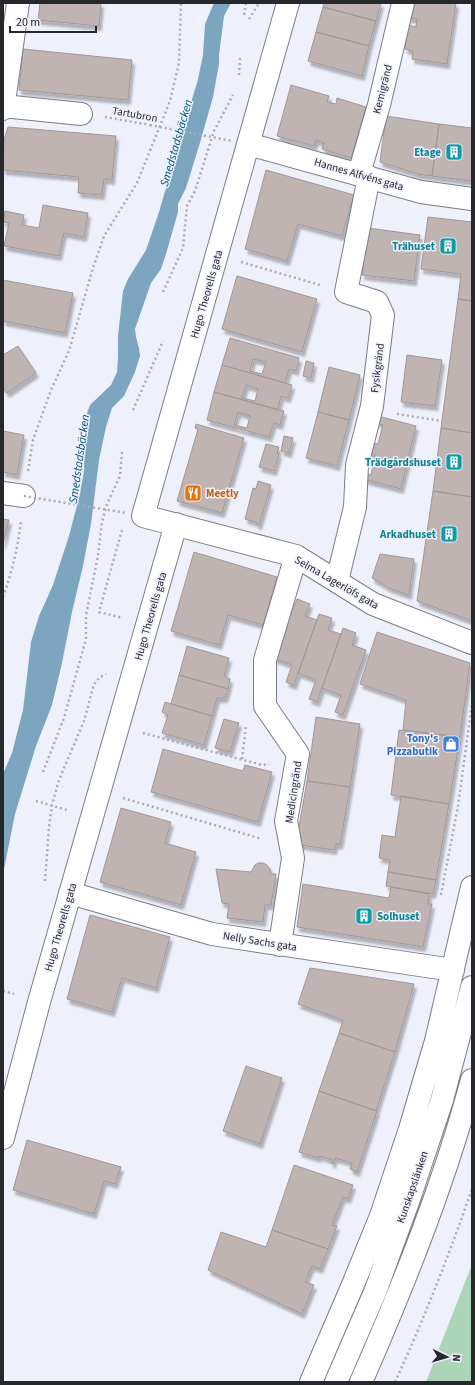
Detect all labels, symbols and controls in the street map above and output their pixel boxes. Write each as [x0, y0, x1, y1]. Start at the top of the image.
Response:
scale bar [10, 8, 96, 34]
text: 20 m [16, 14, 40, 31]
street label: Kemigränd [369, 63, 396, 115]
water label: Smedstadsbäcken [156, 98, 197, 189]
street label: Tartubron [111, 103, 159, 126]
building icon: Etage [444, 142, 464, 162]
place label: Etage [414, 145, 441, 160]
street label: Hannes Alfvéns gata [312, 155, 405, 194]
building icon: Trähuset [438, 236, 458, 256]
place label: Trähuset [392, 239, 436, 254]
street label: Hugo Theorells gata [187, 248, 226, 340]
street label: Fysikgränd [367, 342, 388, 394]
water label: Smedstadsbäcken [65, 413, 94, 505]
building icon: Trädgårdshuset [444, 452, 464, 472]
place label: Trädgårdshuset [365, 455, 442, 470]
restaurant icon: Meetly [183, 483, 203, 503]
place label: Meetly [206, 486, 239, 501]
building icon: Arkadhuset [439, 524, 459, 544]
place label: Arkadhuset [379, 527, 437, 542]
street label: Selma Lagerlöfs gata [292, 552, 382, 613]
street label: Hugo Theorells gata [131, 570, 170, 662]
place label: Tony's Pizzabutik [387, 731, 438, 759]
shop icon: Tony's Pizzabutik [441, 734, 461, 754]
street label: Medicingränd [282, 760, 305, 824]
street label: Hugo Theorells gata [41, 881, 80, 973]
building icon: Solhuset [354, 906, 374, 926]
place label: Solhuset [377, 909, 420, 924]
street label: Nelly Sachs gata [222, 928, 298, 955]
street label: Kunskapslänken [393, 1149, 432, 1225]
north arrow [427, 1337, 467, 1377]
text: N [449, 1354, 464, 1362]

